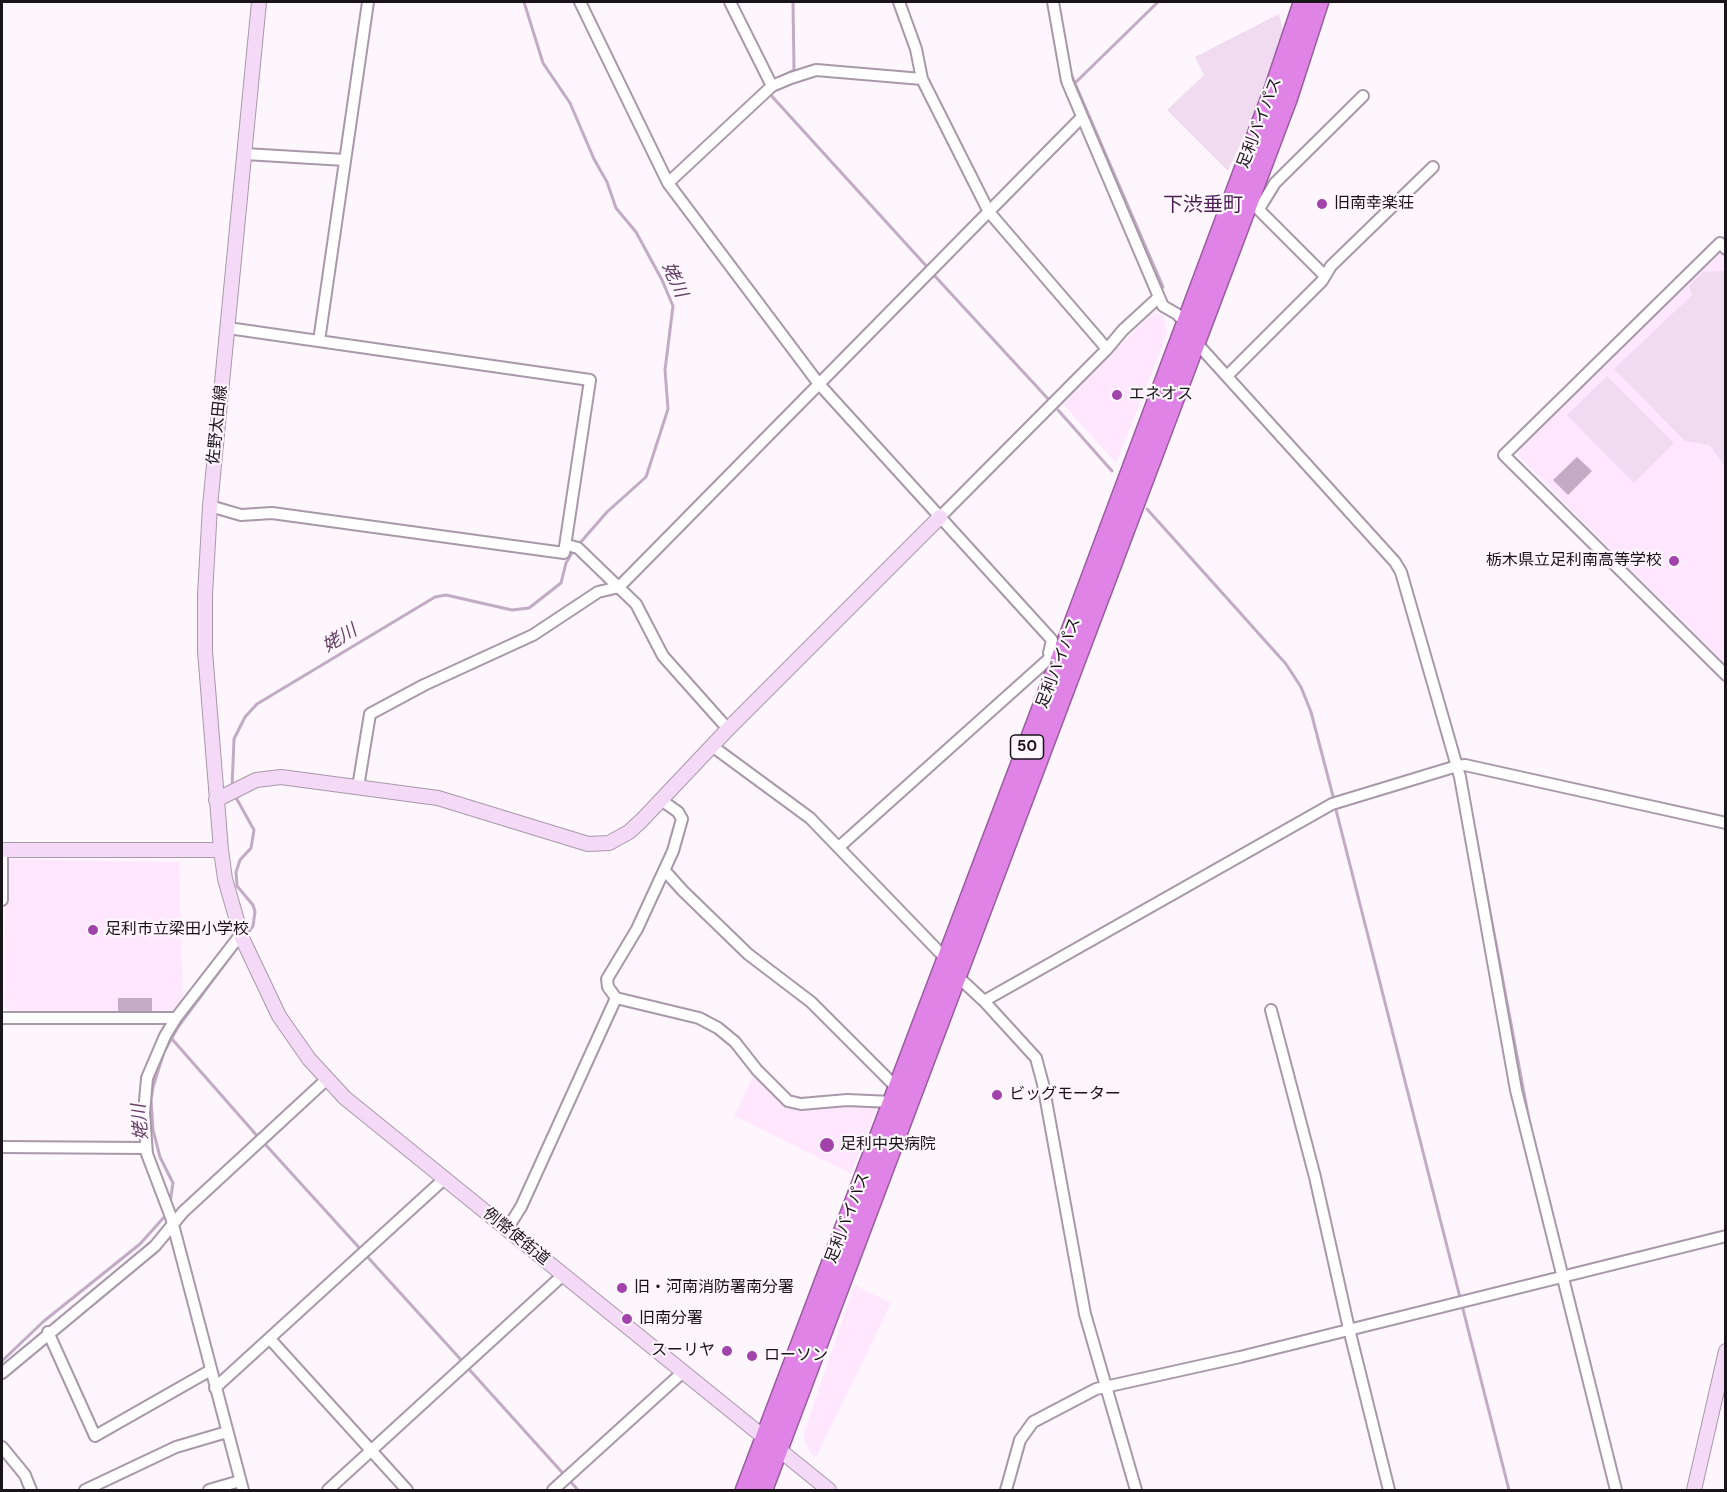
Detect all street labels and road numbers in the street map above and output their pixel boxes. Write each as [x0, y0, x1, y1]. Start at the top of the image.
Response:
street label: 足利バイパス [1234, 75, 1286, 171]
street label: 佐野太田線 [204, 384, 232, 466]
street label: 足利バイパス [1033, 615, 1085, 711]
road number: 50 [1010, 735, 1044, 759]
street label: 足利バイパス [822, 1170, 874, 1266]
street label: 例幣使街道 [479, 1204, 553, 1270]

